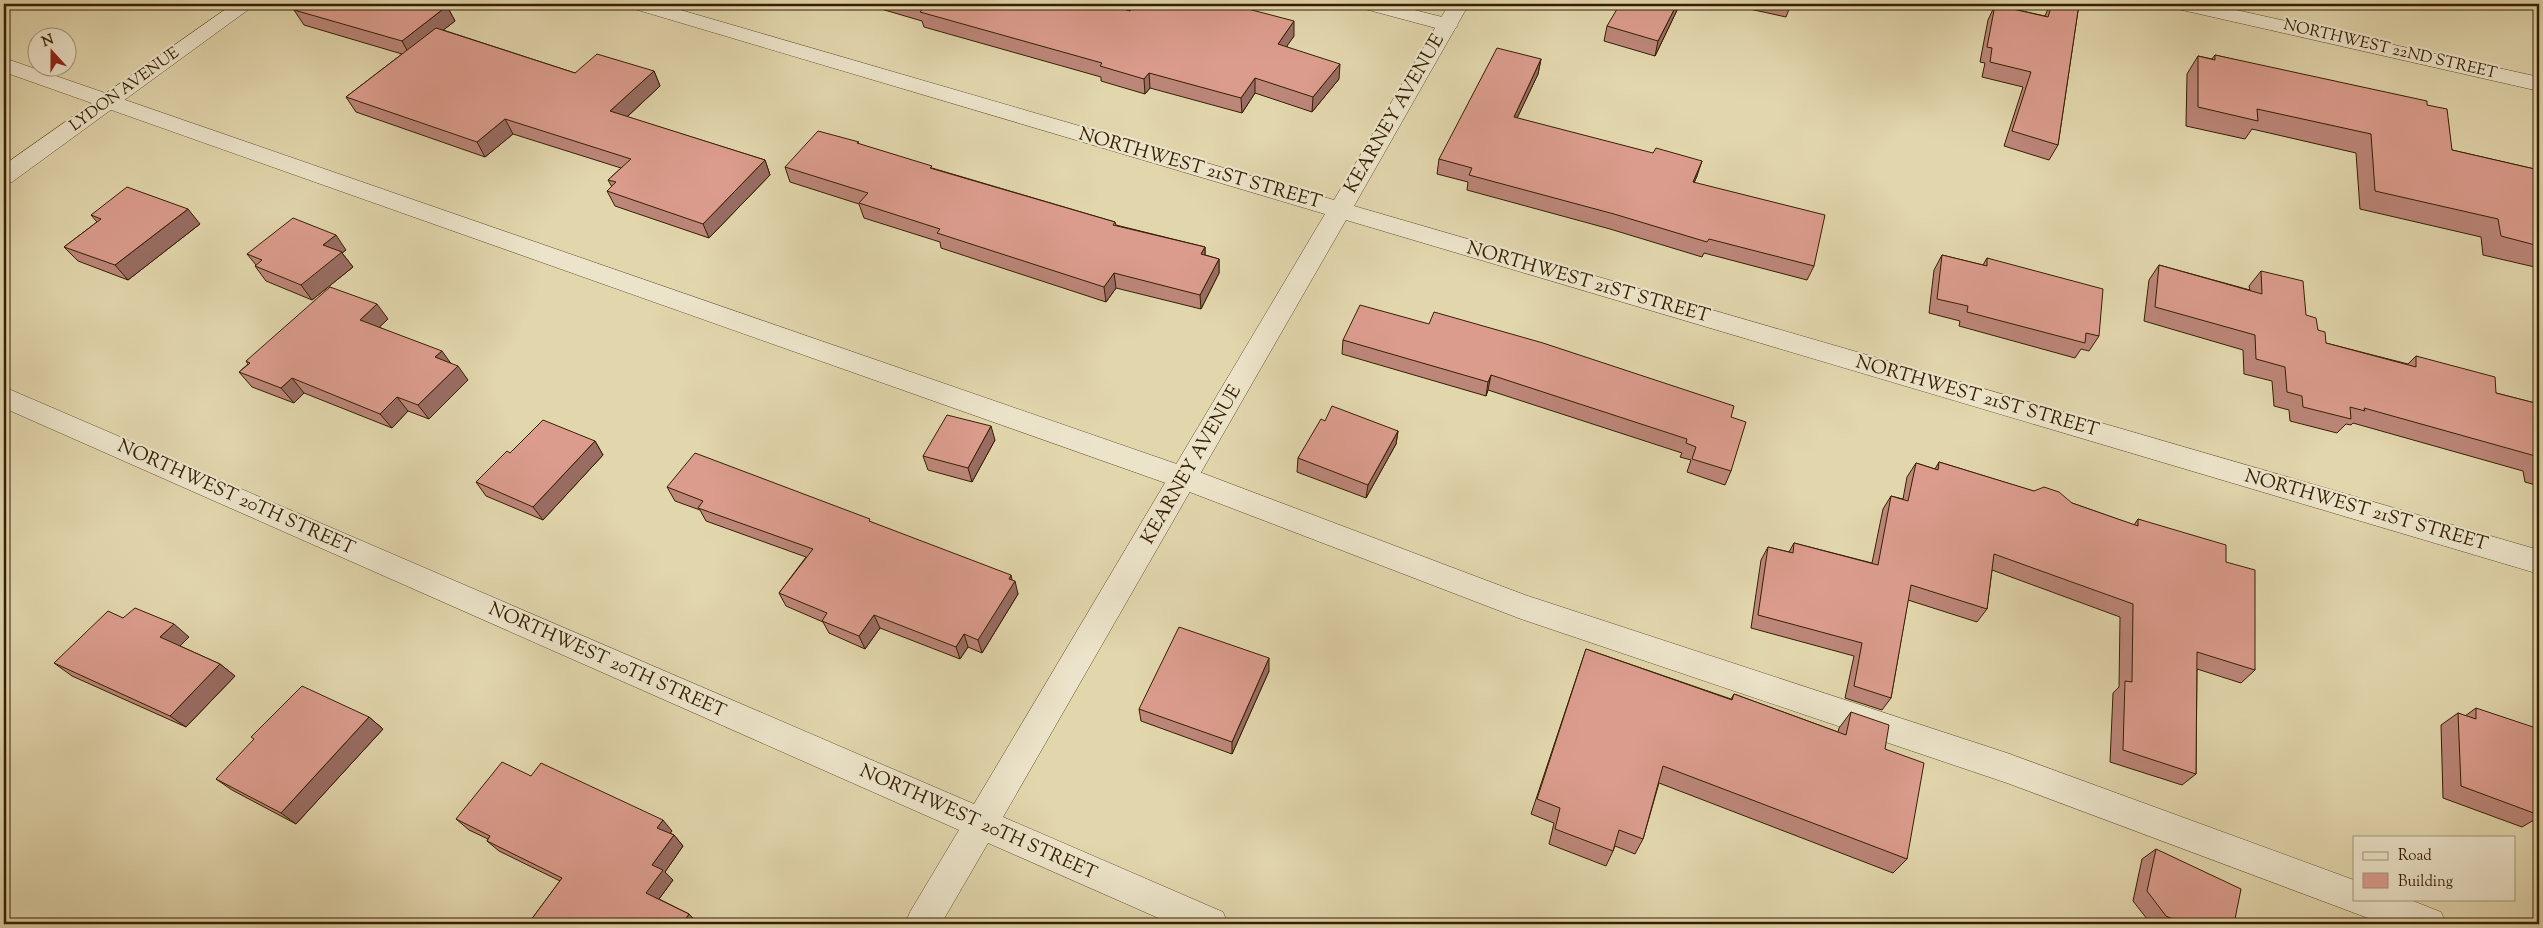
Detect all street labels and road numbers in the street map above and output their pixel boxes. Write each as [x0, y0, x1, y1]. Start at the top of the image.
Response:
street label: NORTHWEST 22ND STREET [2281, 14, 2499, 86]
street label: KEARNEY AVENUE [1338, 29, 1452, 199]
street label: LYDON AVENUE [66, 42, 185, 138]
street label: NORTHWEST 21ST STREET [1075, 121, 1325, 217]
street label: NORTHWEST 21ST STREET [1463, 235, 1713, 331]
street label: NORTHWEST 21ST STREET [1852, 349, 2102, 445]
street label: KEARNEY AVENUE [1135, 380, 1249, 550]
street label: NORTHWEST 20TH STREET [113, 433, 359, 563]
street label: NORTHWEST 21ST STREET [2241, 463, 2491, 559]
street label: NORTHWEST 20TH STREET [484, 596, 730, 726]
street label: NORTHWEST 20TH STREET [855, 758, 1101, 888]

